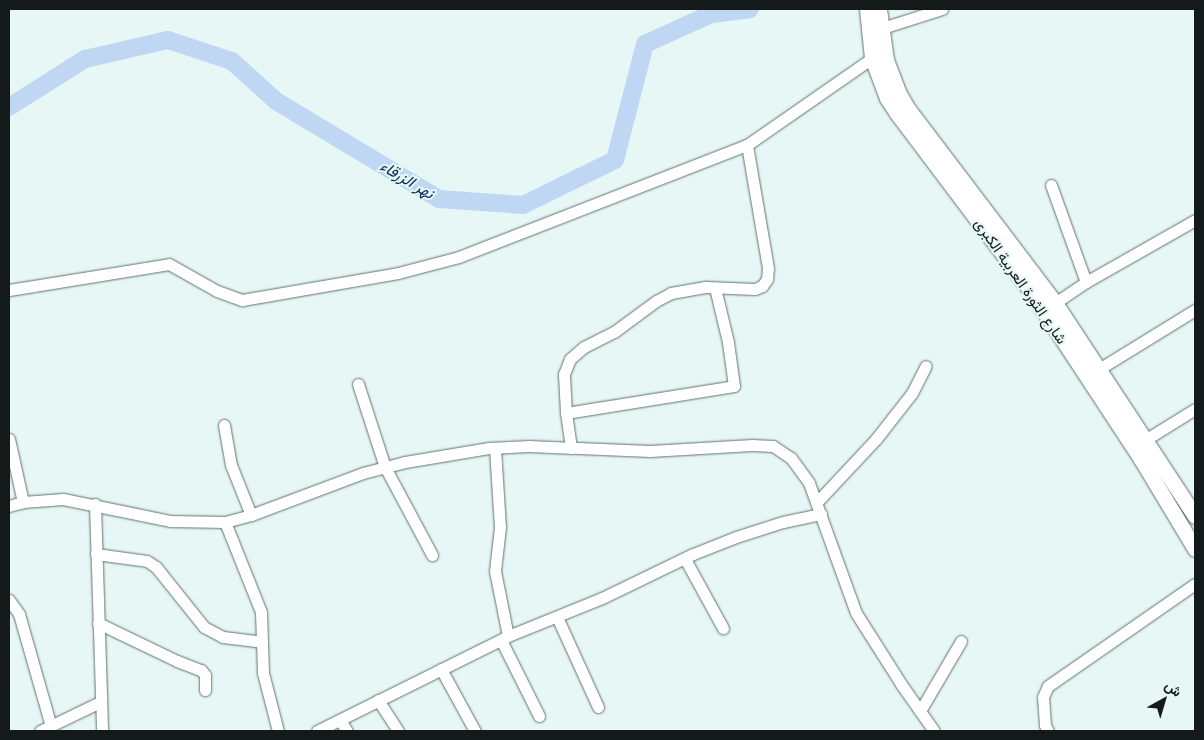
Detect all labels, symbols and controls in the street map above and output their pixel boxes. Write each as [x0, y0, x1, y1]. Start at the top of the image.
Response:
water label: نهر الزرقاء [377, 156, 437, 204]
street label: شارع الثورة العربية الكبرى [971, 215, 1071, 347]
north arrow [1139, 675, 1189, 725]
text: ش [1161, 676, 1186, 701]

